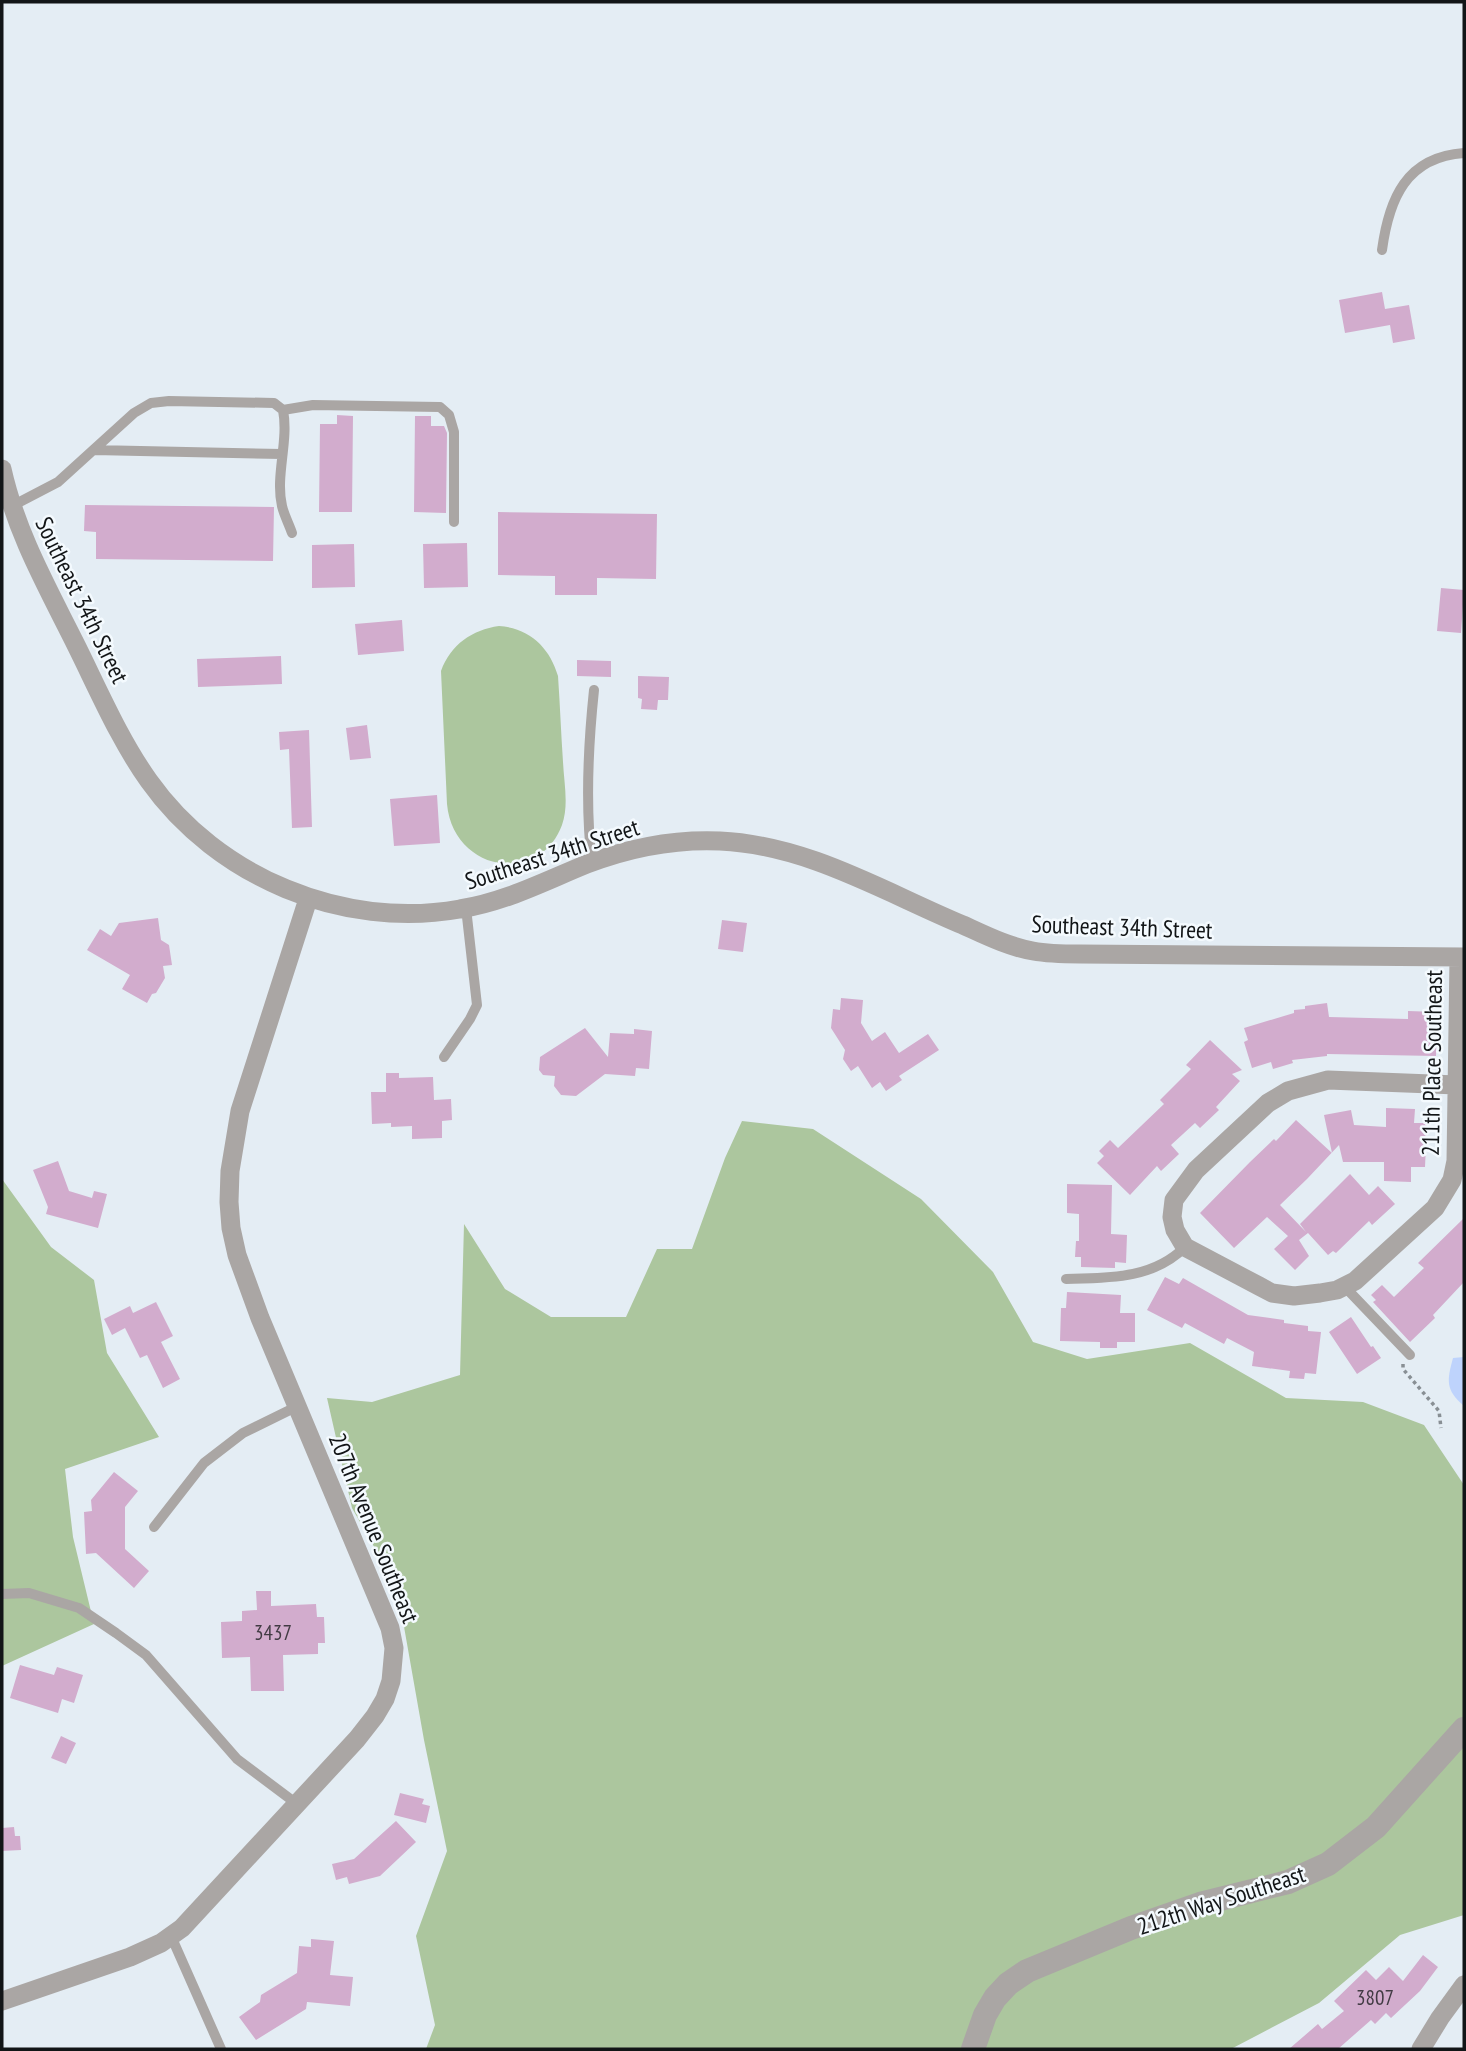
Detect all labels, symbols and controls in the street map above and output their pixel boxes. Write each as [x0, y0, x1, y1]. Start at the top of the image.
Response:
street label: Southeast 34th Street [28, 512, 136, 689]
street label: Southeast 34th Street [461, 811, 643, 897]
street label: Southeast 34th Street [1031, 908, 1213, 946]
street label: 211th Place Southeast [1415, 969, 1449, 1156]
street label: 207th Avenue Southeast [322, 1429, 426, 1628]
house number: 3437 [254, 1619, 292, 1646]
street label: 212th Way Southeast [1133, 1858, 1309, 1942]
house number: 3807 [1356, 1984, 1394, 2011]

